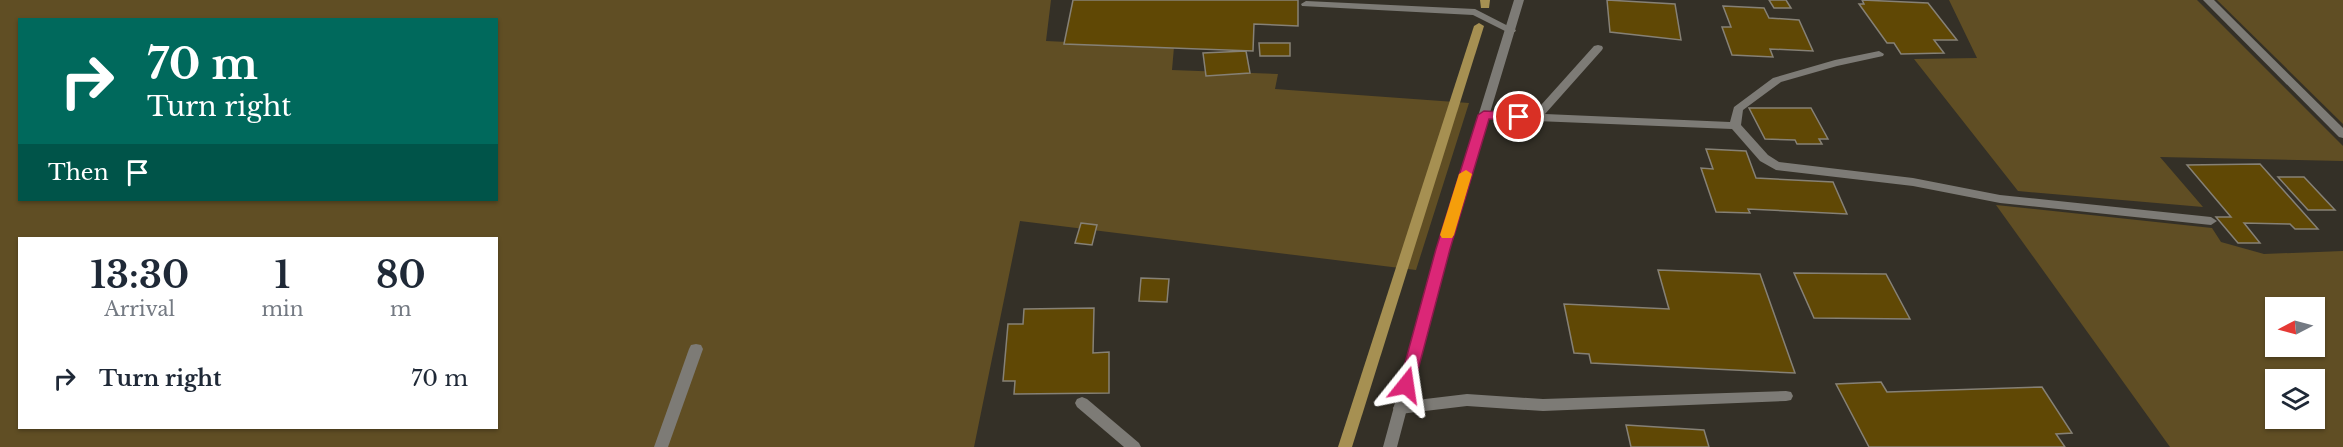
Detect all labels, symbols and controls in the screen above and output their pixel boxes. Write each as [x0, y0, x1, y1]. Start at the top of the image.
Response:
text: 70 m [147, 38, 258, 90]
icon: right [48, 42, 126, 120]
text: Turn right [147, 90, 291, 123]
pin [1493, 91, 1544, 142]
icon: arrive [1502, 100, 1535, 133]
icon: arrive [121, 156, 154, 189]
text: Then [48, 159, 109, 186]
text: 13:30 [90, 253, 189, 298]
text: 1 [275, 253, 290, 298]
text: 80 [376, 253, 426, 298]
text: Arrival [104, 297, 175, 321]
text: min [261, 297, 303, 321]
text: m [390, 297, 411, 321]
north arrow [2265, 297, 2325, 357]
map controls [2265, 297, 2325, 429]
position arrow [1374, 353, 1438, 417]
icon: right [48, 362, 81, 395]
text: Turn right [99, 365, 221, 392]
text: 70 m [411, 365, 468, 392]
button: layers [2265, 369, 2325, 429]

